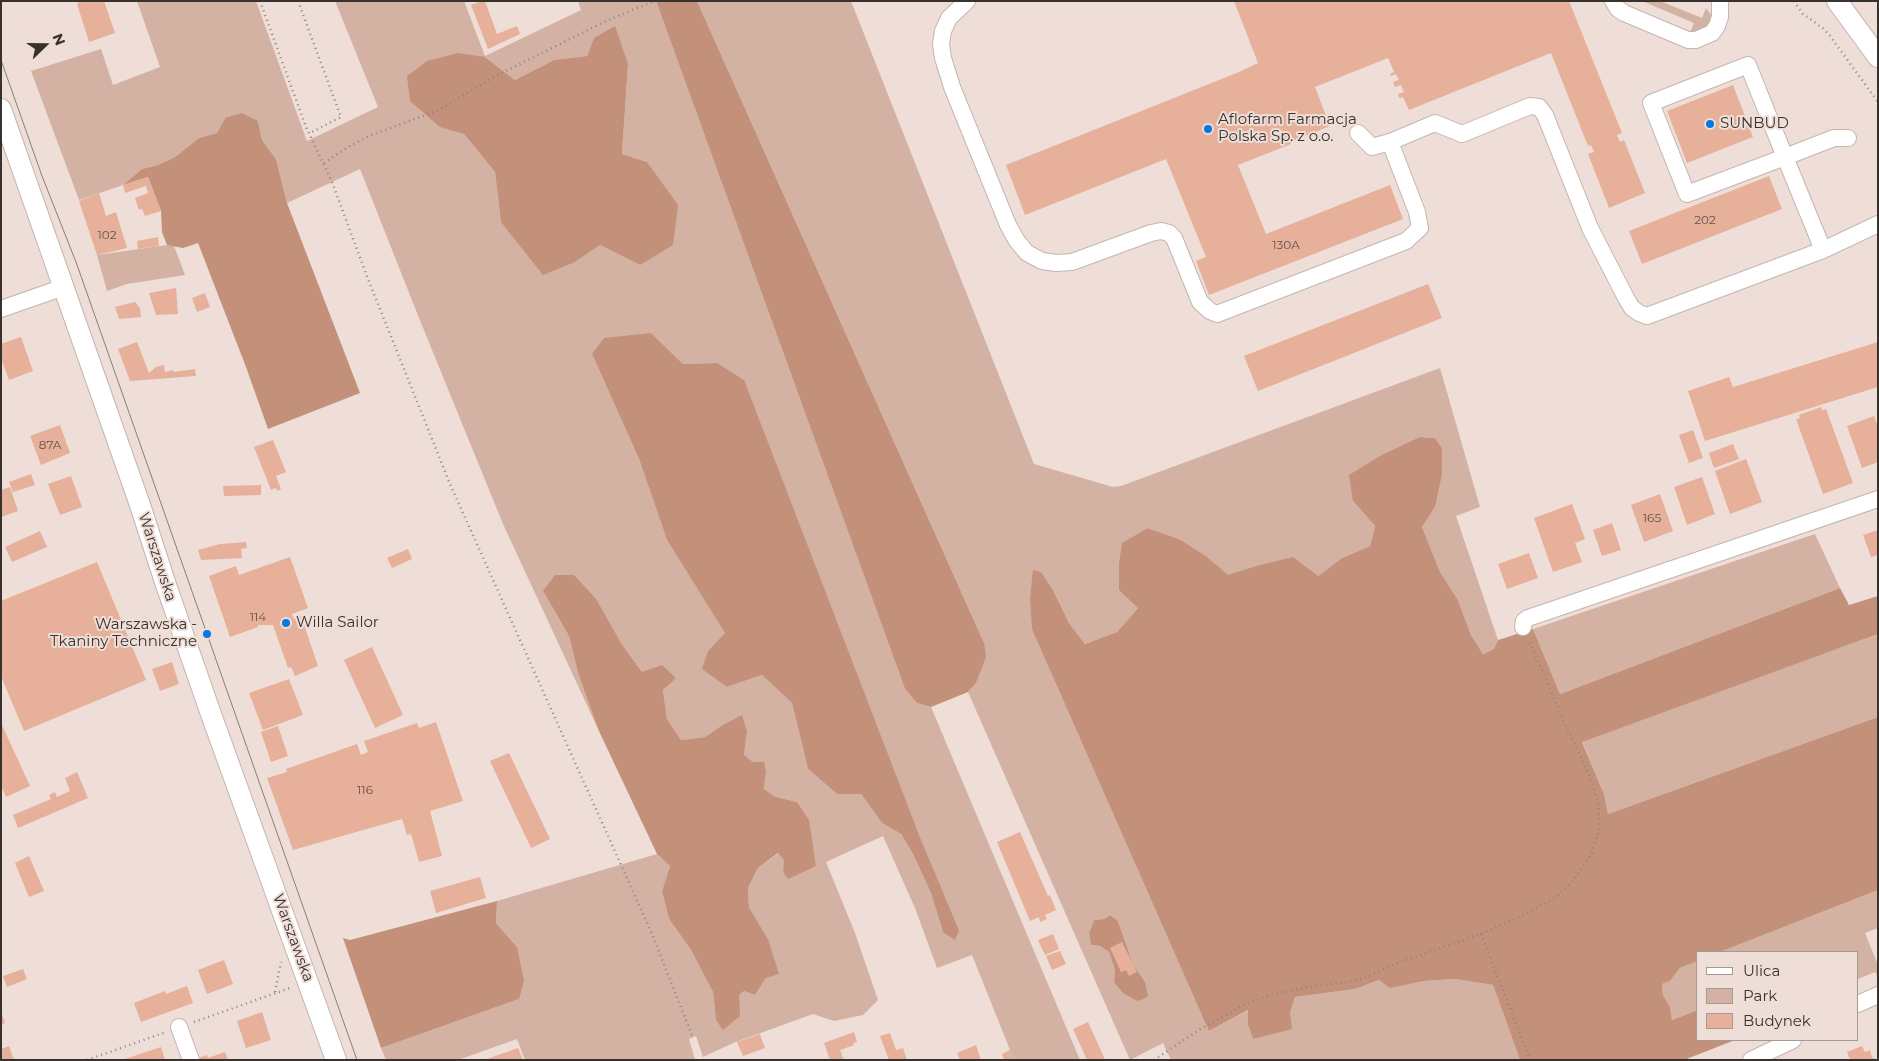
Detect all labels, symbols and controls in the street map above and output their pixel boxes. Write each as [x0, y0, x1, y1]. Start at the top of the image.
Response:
north arrow [20, 20, 70, 70]
text: N [48, 31, 69, 48]
place label: Aflofarm Farmacja Polska Sp. z o.o. [1218, 111, 1357, 146]
place label: SUNBUD [1720, 115, 1789, 133]
marker: SUNBUD [1704, 118, 1716, 130]
marker: Aflofarm Farmacja Polska Sp. z o.o. [1202, 123, 1214, 135]
house number: 202 [1694, 213, 1716, 227]
house number: 102 [97, 228, 117, 242]
house number: 130A [1272, 238, 1300, 252]
house number: 87A [39, 438, 61, 452]
street label: Warszawska [134, 510, 180, 604]
house number: 165 [1643, 511, 1661, 525]
house number: 114 [250, 610, 266, 624]
place label: Willa Sailor [296, 614, 379, 632]
place label: Warszawska - Tkaniny Techniczne [50, 616, 197, 651]
marker: Willa Sailor [280, 617, 292, 629]
marker: Warszawska - Tkaniny Techniczne [201, 628, 213, 640]
house number: 116 [357, 783, 373, 797]
street label: Warszawska [269, 891, 317, 985]
legend [1696, 951, 1859, 1041]
text: Ulica [1743, 961, 1780, 980]
text: Park [1743, 986, 1777, 1005]
text: Budynek [1743, 1011, 1811, 1030]

